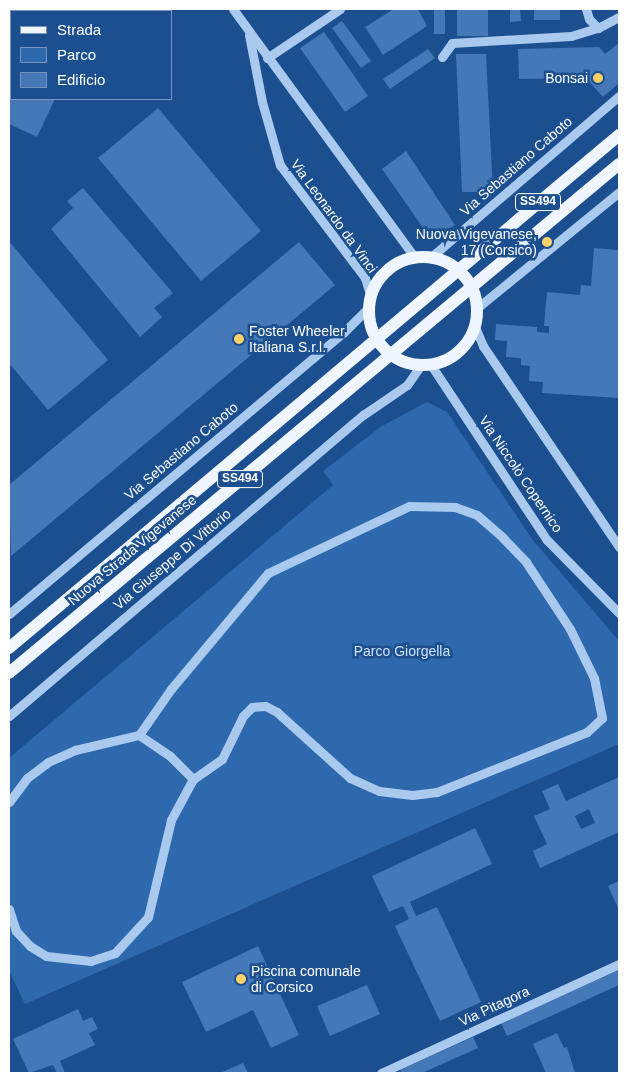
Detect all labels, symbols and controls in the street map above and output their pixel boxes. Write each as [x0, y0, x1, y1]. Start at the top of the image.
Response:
legend [10, 10, 172, 100]
text: Strada [57, 21, 101, 38]
text: Parco [57, 46, 96, 63]
place label: Bonsai [545, 70, 588, 86]
text: Edificio [57, 71, 105, 88]
marker: Bonsai [592, 72, 604, 84]
street label: Via Sebastiano Caboto [457, 113, 575, 219]
street label: Via Leonardo da Vinci [287, 156, 381, 276]
road number: SS494 [514, 192, 562, 212]
place label: Nuova Vigevanese, 17 (Corsico) [416, 226, 537, 258]
marker: Nuova Vigevanese, 17 (Corsico) [541, 236, 553, 248]
place label: Foster Wheeler Italiana S.r.l. [249, 323, 345, 356]
marker: Foster Wheeler Italiana S.r.l. [233, 333, 245, 345]
street label: Via Sebastiano Caboto [121, 399, 241, 503]
street label: Via Niccolò Copernico [476, 412, 566, 536]
road number: SS494 [216, 469, 264, 488]
street label: Nuova Strada Vigevanese [64, 491, 200, 609]
street label: Via Giuseppe Di Vittorio [110, 505, 234, 613]
park label: Parco Giorgella [354, 643, 450, 659]
place label: Piscina comunale di Corsico [251, 963, 361, 996]
marker: Piscina comunale di Corsico [235, 973, 247, 985]
street label: Via Pitagora [456, 982, 532, 1030]

